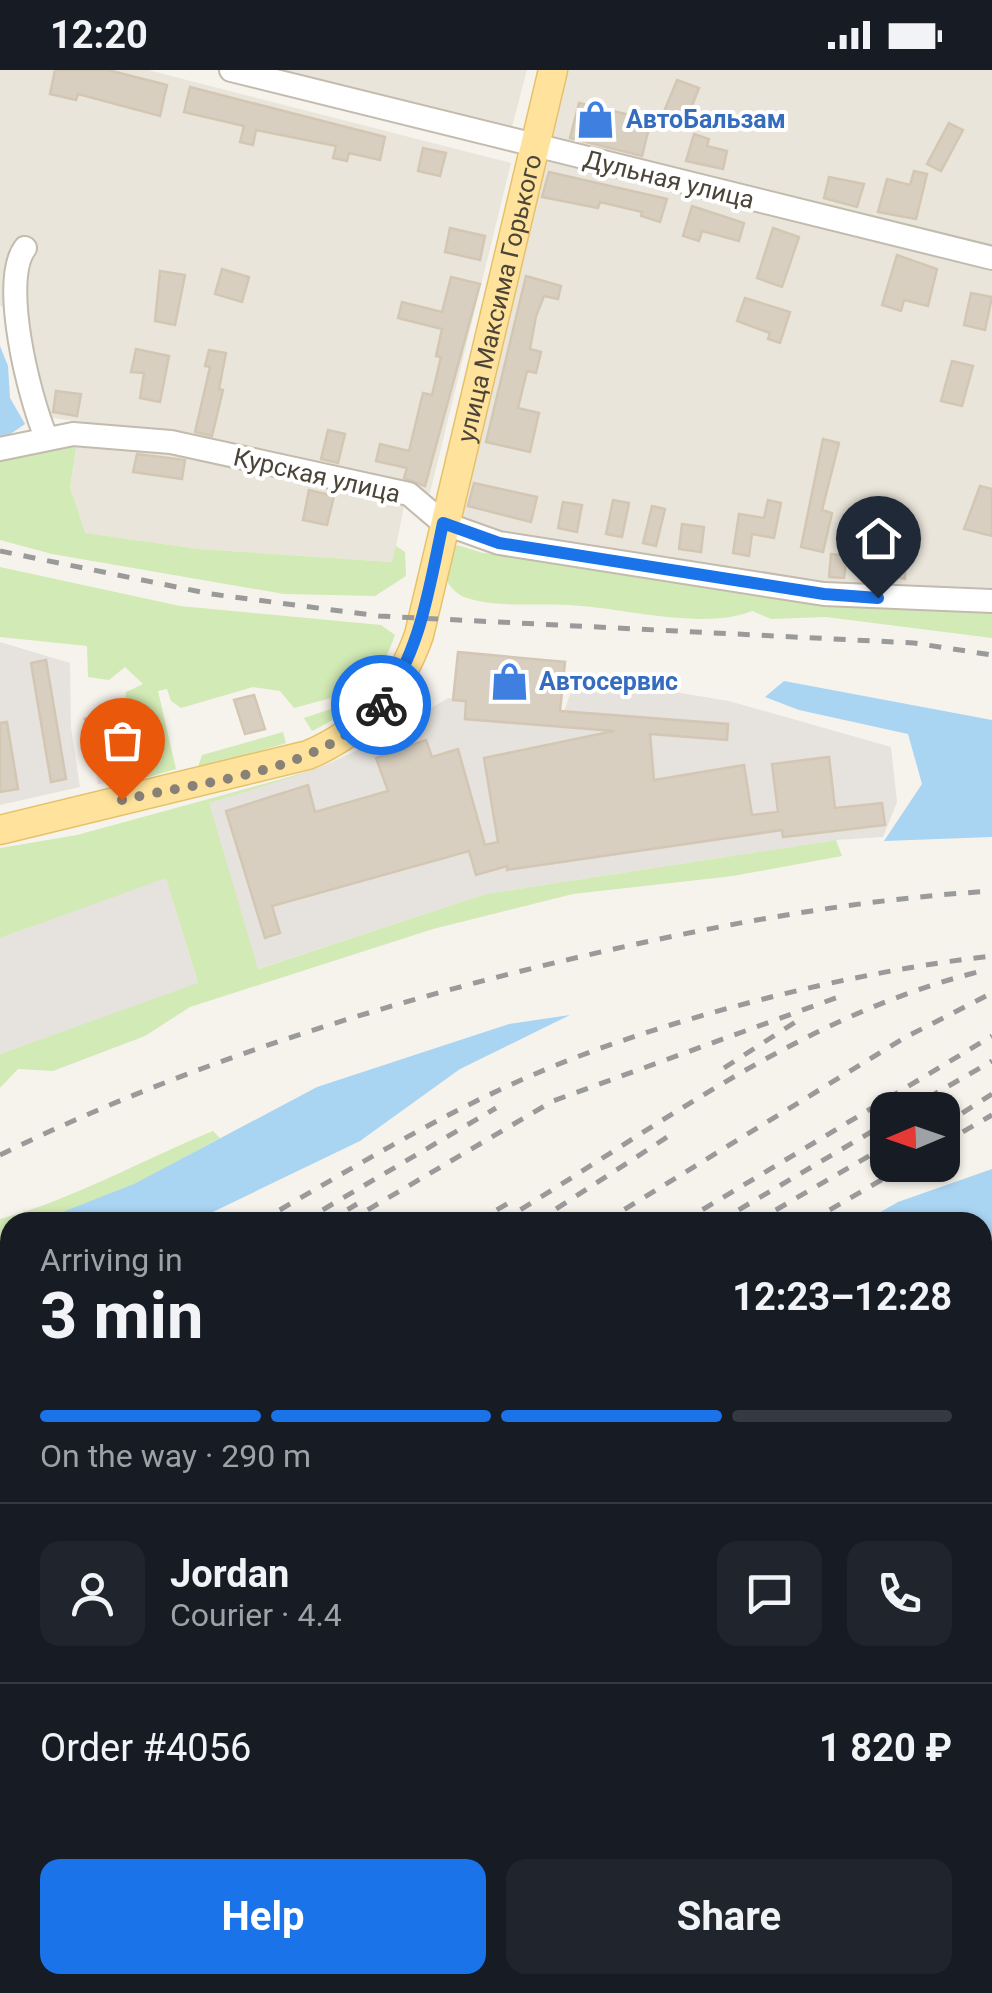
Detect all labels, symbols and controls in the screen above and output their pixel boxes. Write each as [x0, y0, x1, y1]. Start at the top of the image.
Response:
text: 12:20 [50, 13, 148, 57]
shop icon: АвтоБальзам [575, 98, 617, 140]
place label: АвтоБальзам [626, 105, 786, 134]
street label: Дульная улица [581, 144, 757, 215]
street label: улица Максима Горького [451, 151, 548, 445]
street label: Курская улица [231, 442, 403, 509]
pin [836, 496, 921, 599]
icon: home [851, 511, 906, 566]
courier [331, 655, 431, 755]
shop icon: Автосервис [488, 660, 530, 702]
place label: Автосервис [539, 667, 678, 696]
icon: bike [354, 678, 409, 733]
pin [80, 698, 165, 801]
icon: bag [95, 713, 150, 768]
north arrow [870, 1092, 960, 1182]
map controls [870, 1092, 960, 1182]
text: Arriving in [40, 1241, 183, 1279]
text: 12:23–12:28 [732, 1275, 952, 1319]
text: 3 min [40, 1278, 203, 1354]
text: On the way · 290 m [40, 1437, 311, 1475]
button: person [40, 1541, 145, 1646]
button: chat [717, 1541, 822, 1646]
button: phone [847, 1541, 952, 1646]
text: Jordan [170, 1552, 289, 1596]
text: Courier · 4.4 [170, 1596, 342, 1634]
text: Order #4056 [40, 1726, 251, 1770]
text: 1 820 ₽ [819, 1726, 952, 1770]
button: Help [40, 1859, 486, 1974]
button: Share [506, 1859, 952, 1974]

